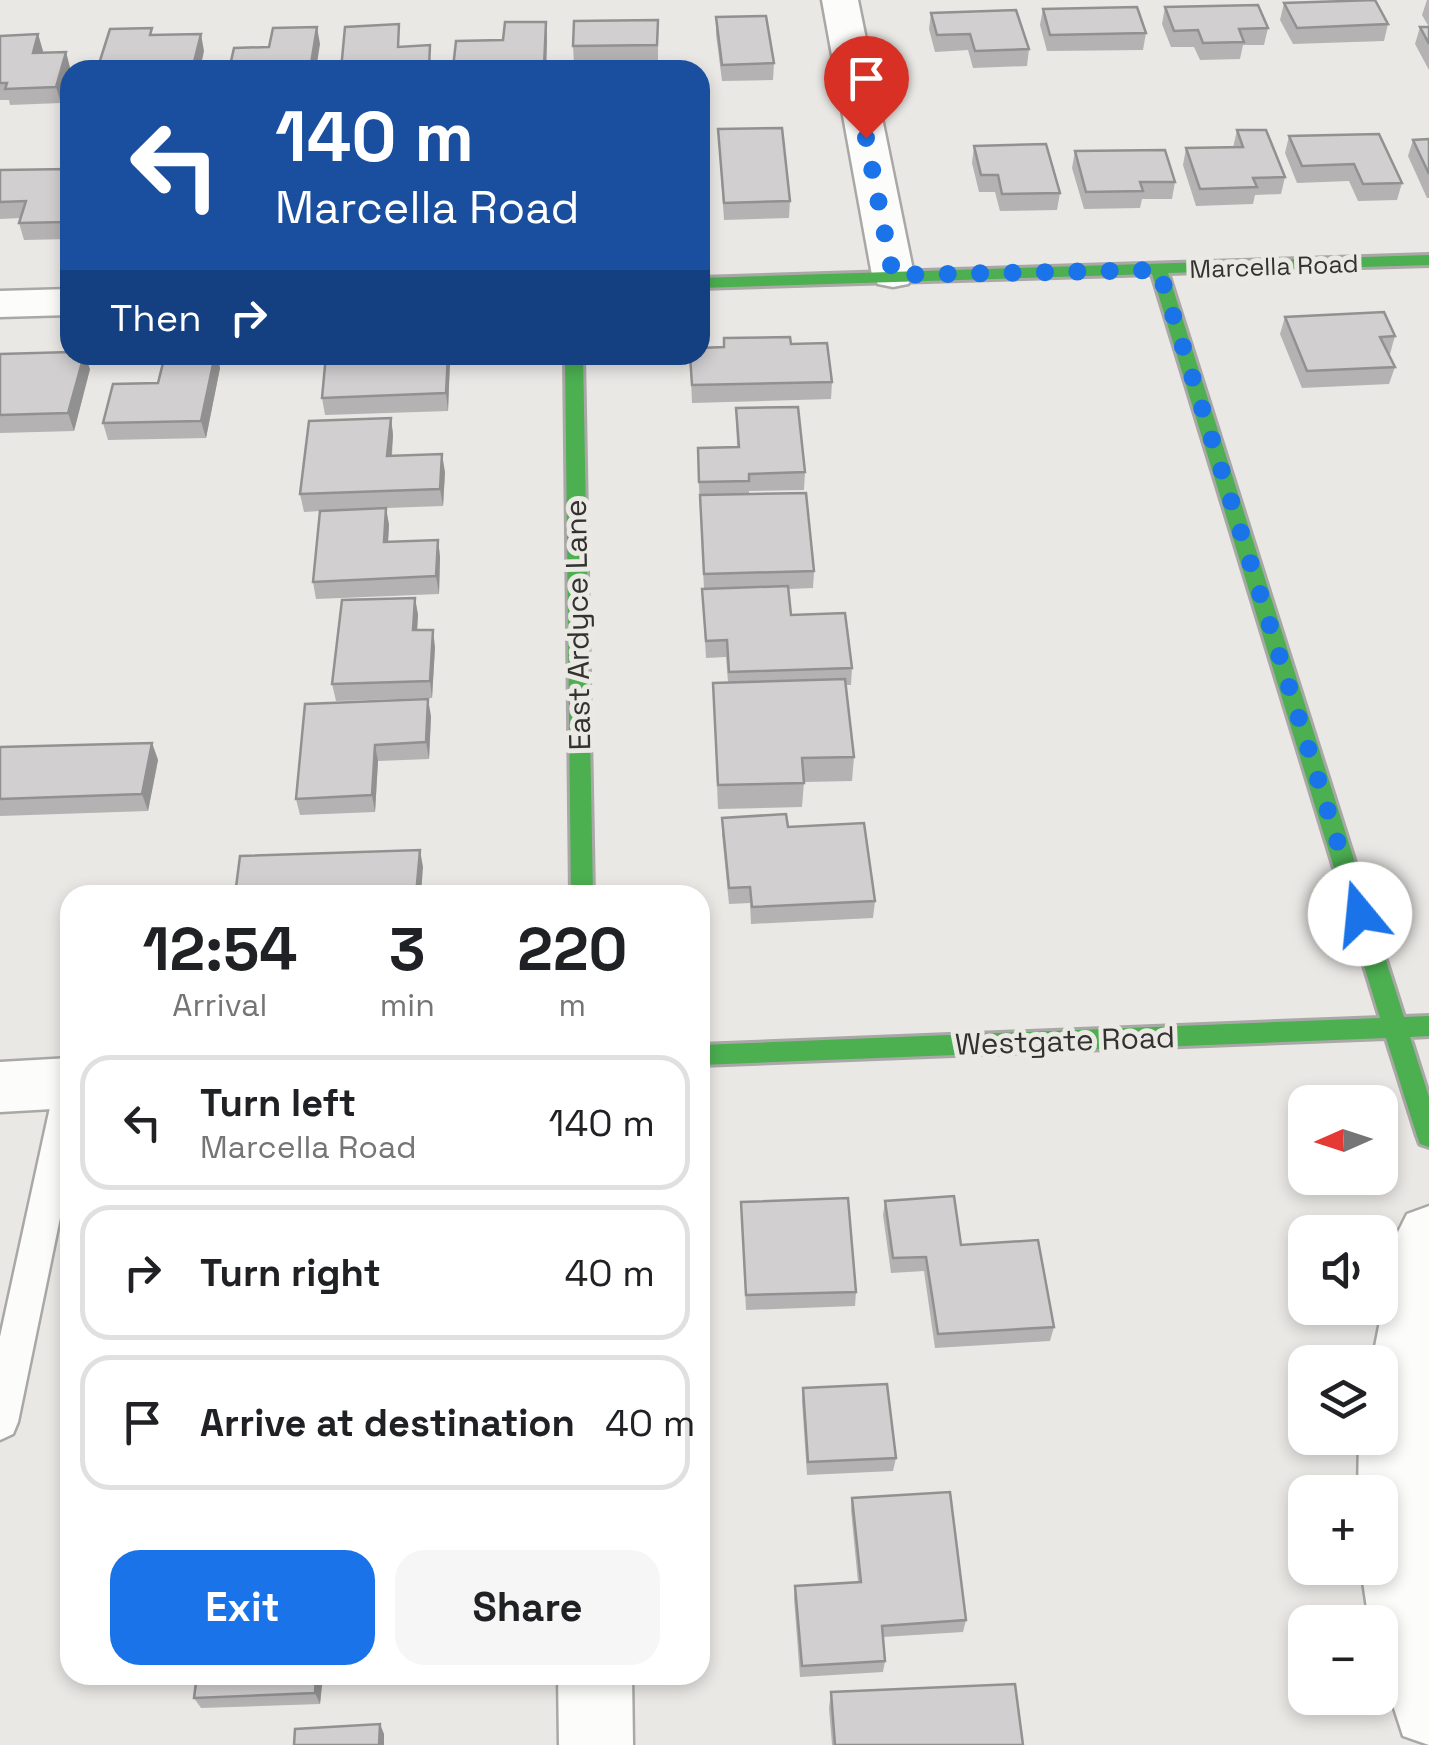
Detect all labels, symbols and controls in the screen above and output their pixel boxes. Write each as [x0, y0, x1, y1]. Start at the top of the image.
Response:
pin [824, 36, 909, 139]
icon: arrive [839, 51, 894, 106]
text: 140 m [275, 92, 474, 181]
icon: left [110, 100, 240, 230]
text: Marcella Road [275, 179, 579, 236]
street label: Marcella Road [1189, 247, 1359, 285]
icon: right [221, 290, 276, 345]
text: Then [110, 294, 201, 342]
street label: East Ardyce Lane [556, 499, 599, 751]
position arrow [1308, 862, 1412, 966]
text: 12:54 [143, 911, 297, 988]
text: 3 [389, 911, 426, 988]
text: 220 [517, 911, 627, 988]
text: Arrival [172, 985, 267, 1025]
text: min [380, 985, 435, 1025]
text: m [559, 985, 586, 1025]
street label: Westgate Road [954, 1017, 1176, 1064]
text: Turn left [200, 1079, 356, 1127]
north arrow [1288, 1085, 1398, 1195]
map controls [1288, 1085, 1398, 1715]
icon: left [115, 1095, 170, 1150]
text: 140 m [549, 1099, 655, 1147]
text: Marcella Road [200, 1127, 417, 1167]
button: sound [1288, 1215, 1398, 1325]
icon: right [115, 1245, 170, 1300]
text: Turn right [200, 1249, 381, 1297]
text: 40 m [564, 1249, 655, 1297]
button: layers [1288, 1345, 1398, 1455]
icon: arrive [115, 1395, 170, 1450]
text: Arrive at destination [200, 1399, 575, 1447]
text: 40 m [605, 1399, 696, 1447]
button: + [1288, 1475, 1398, 1585]
button: Exit [110, 1550, 375, 1665]
button: Share [395, 1550, 660, 1665]
button: − [1288, 1605, 1398, 1715]

